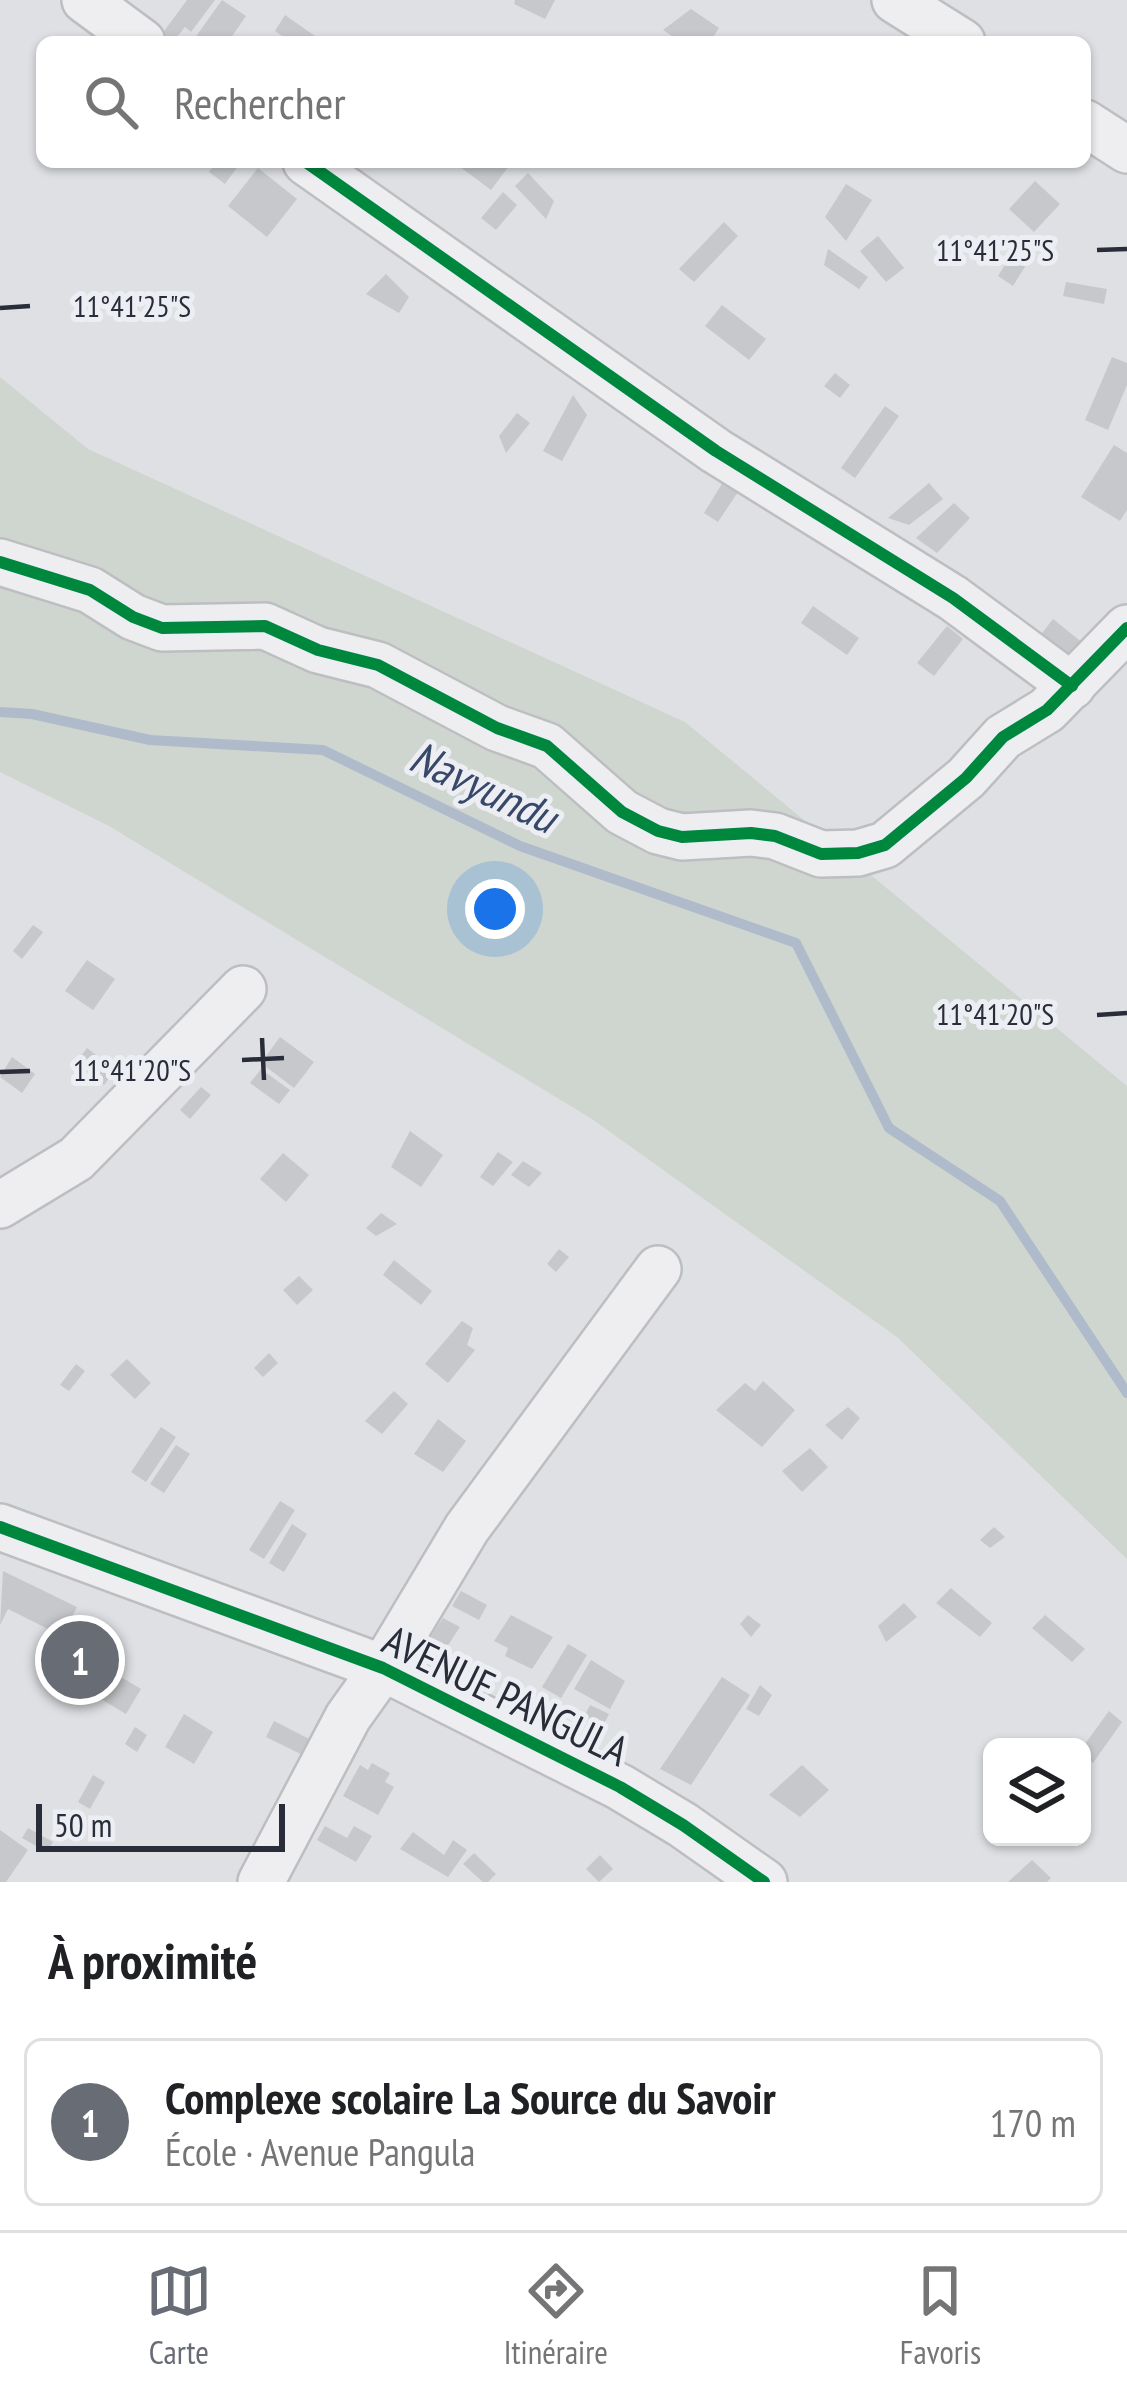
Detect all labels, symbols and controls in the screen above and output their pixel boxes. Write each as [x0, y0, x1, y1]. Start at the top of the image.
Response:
search box [36, 36, 1091, 168]
icon: search [78, 69, 144, 135]
text: Rechercher [174, 73, 346, 131]
text: 11°41'25"S [936, 230, 1054, 269]
text: 11°41'25"S [73, 286, 191, 325]
water label: Navyundu [401, 727, 570, 847]
your location [465, 879, 525, 939]
text: 11°41'20"S [936, 994, 1054, 1033]
text: 11°41'20"S [73, 1050, 191, 1089]
street label: AVENUE PANGULA [374, 1612, 638, 1778]
pin: 1 [41, 1615, 119, 1705]
map controls [983, 1738, 1091, 1846]
button: layers [983, 1738, 1091, 1846]
scale bar [36, 1798, 285, 1851]
text: 50 m [54, 1803, 112, 1846]
text: À proximité [48, 1927, 257, 1993]
text: Complexe scolaire La Source du Savoir [165, 2068, 776, 2126]
text: 1 [81, 2097, 99, 2148]
text: 170 m [990, 2097, 1076, 2148]
text: École · Avenue Pangula [165, 2126, 475, 2177]
tab: Carte [146, 2258, 212, 2373]
tab: Itinéraire [504, 2258, 608, 2373]
tab: Favoris [900, 2258, 981, 2373]

